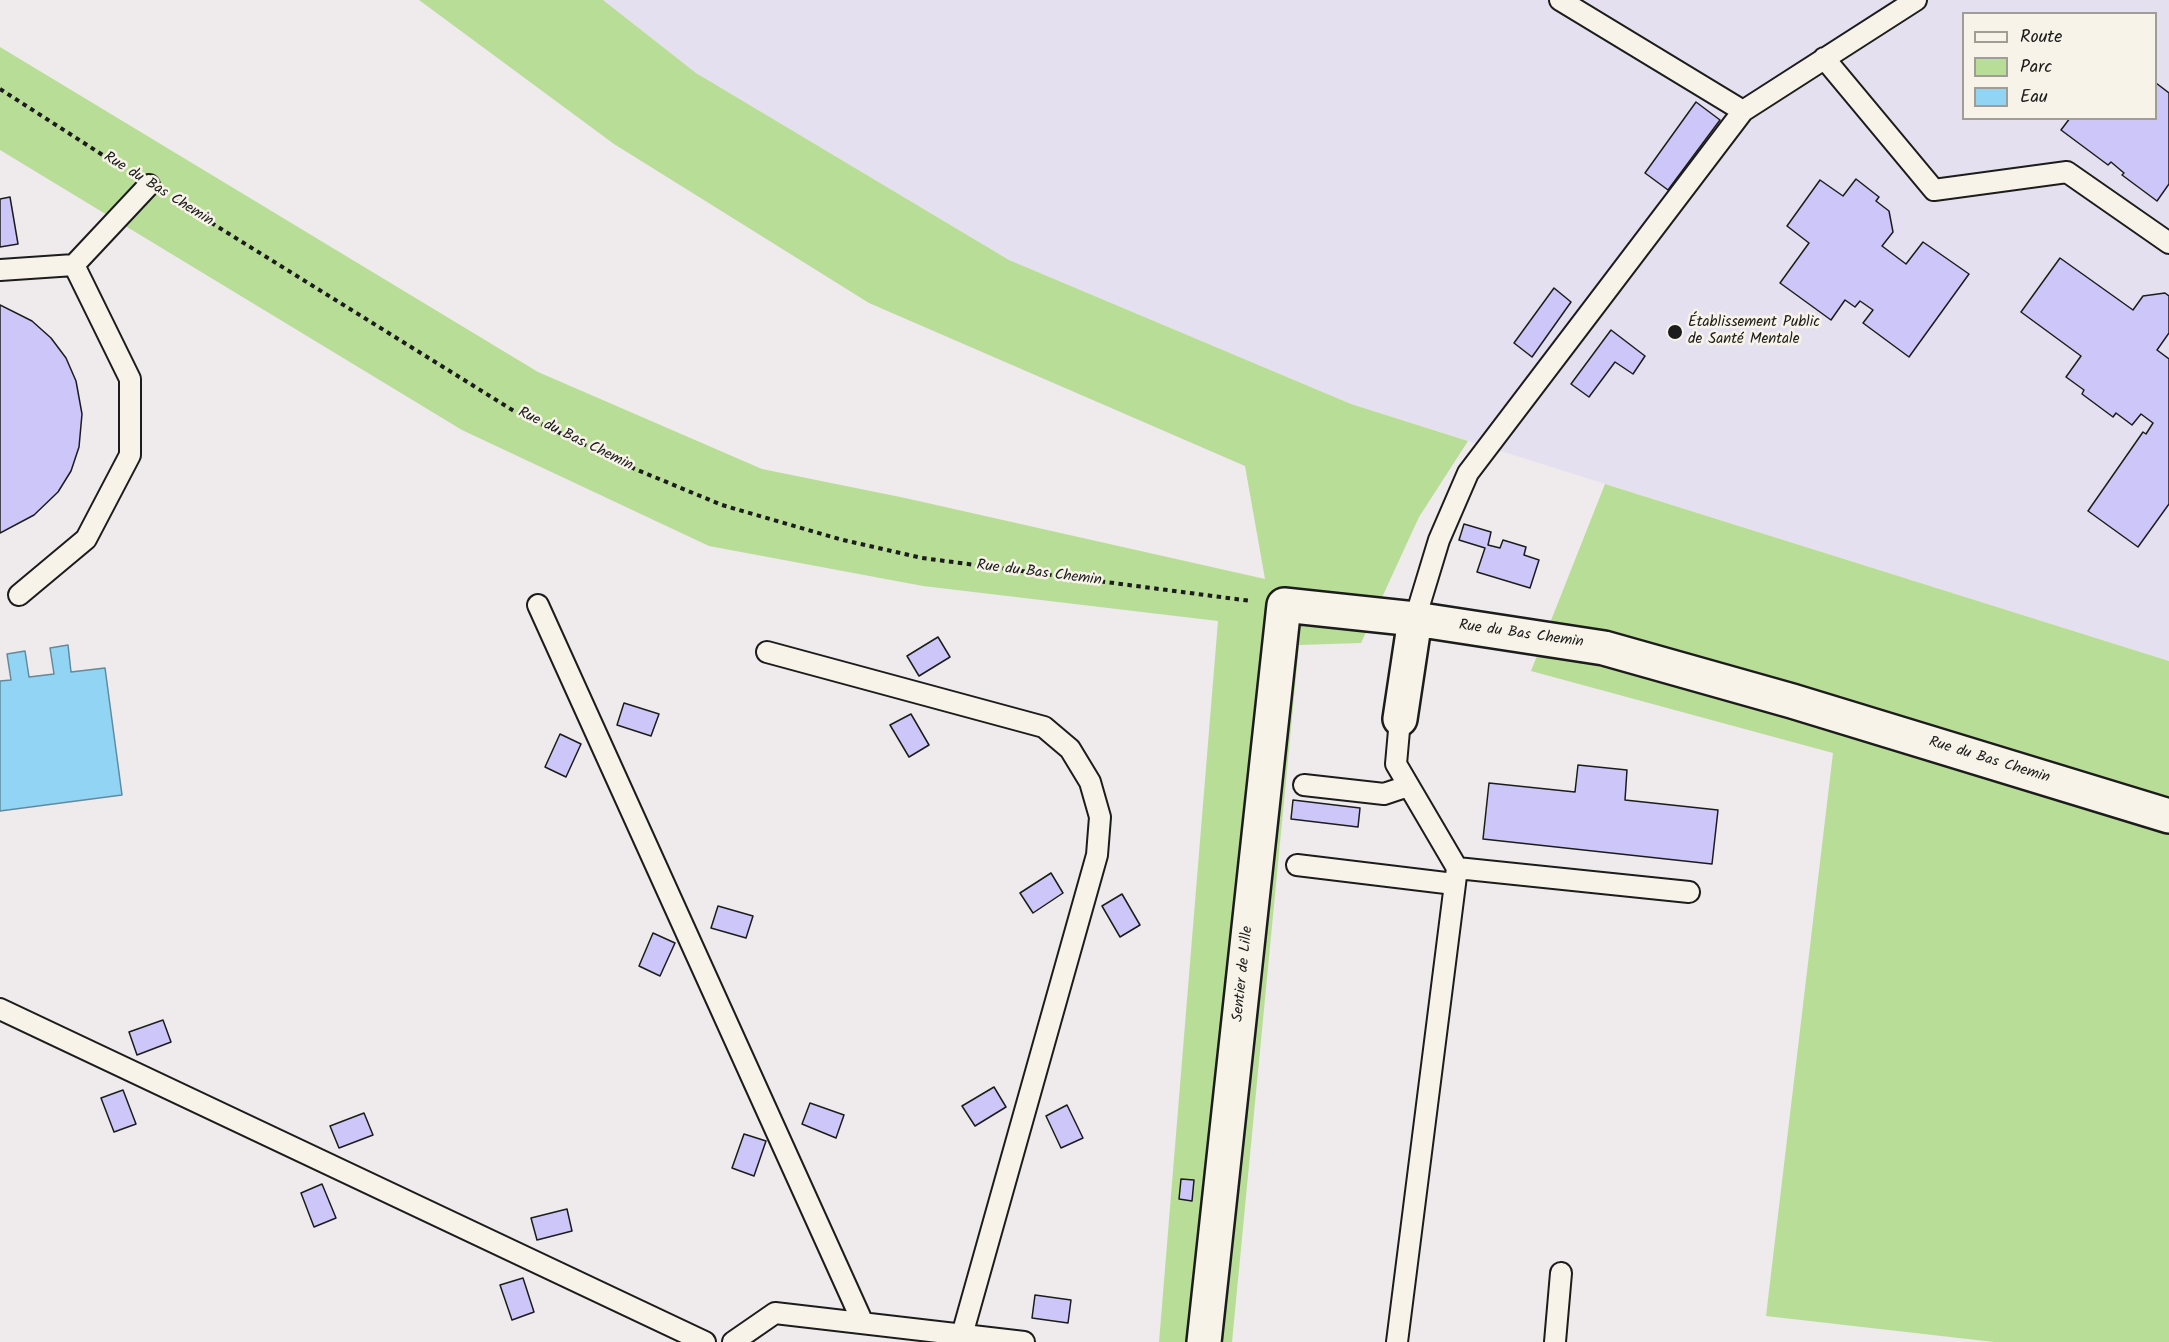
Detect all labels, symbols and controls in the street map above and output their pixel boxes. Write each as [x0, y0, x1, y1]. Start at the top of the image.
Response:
legend [1962, 12, 2157, 120]
text: Route [2020, 23, 2062, 52]
text: Parc [2020, 53, 2052, 82]
text: Eau [2020, 83, 2048, 112]
street label: Rue du Bas Chemin [100, 149, 216, 231]
place label: Établissement Public de Santé Mentale [1688, 314, 1820, 349]
marker: Établissement Public de Santé Mentale [1666, 323, 1684, 341]
street label: Rue du Bas Chemin [515, 404, 635, 476]
street label: Rue du Bas Chemin [976, 557, 1102, 591]
street label: Rue du Bas Chemin [1457, 617, 1585, 653]
street label: Rue du Bas Chemin [1926, 734, 2052, 788]
street label: Sentier de Lille [1230, 925, 1258, 1023]

